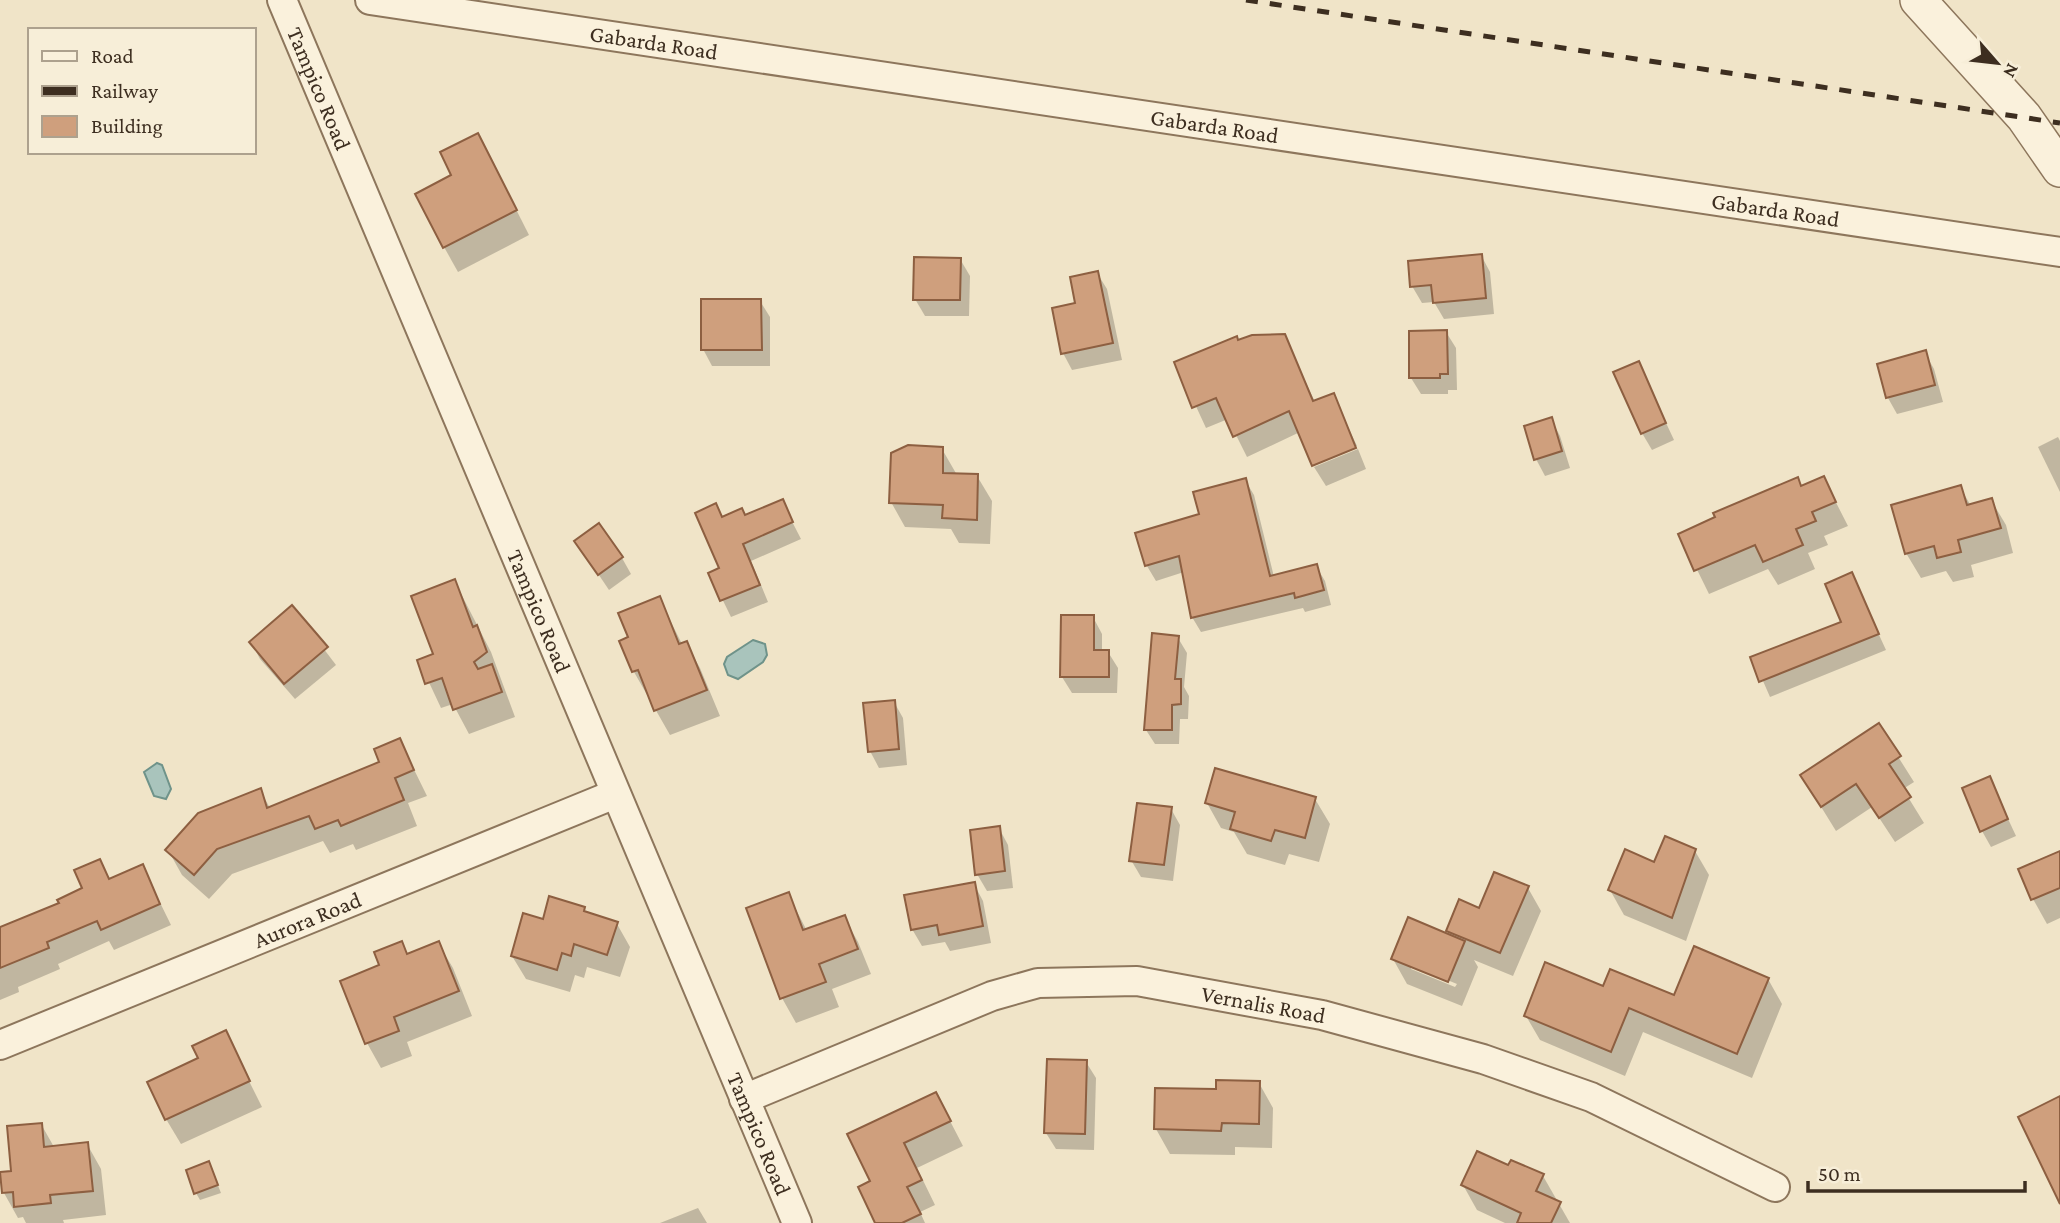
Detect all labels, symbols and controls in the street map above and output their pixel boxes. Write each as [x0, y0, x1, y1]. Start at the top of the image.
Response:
street label: Gabarda Road [588, 20, 720, 65]
street label: Tampico Road [282, 23, 357, 154]
legend [28, 28, 256, 154]
north arrow [1962, 28, 2032, 98]
text: Road [91, 44, 134, 68]
text: N [1999, 60, 2024, 81]
text: Railway [91, 79, 158, 103]
street label: Gabarda Road [1149, 104, 1280, 148]
text: Building [91, 114, 163, 138]
street label: Gabarda Road [1710, 187, 1841, 232]
street label: Tampico Road [502, 546, 577, 676]
street label: Aurora Road [250, 886, 365, 953]
street label: Vernalis Road [1199, 980, 1328, 1028]
street label: Tampico Road [722, 1068, 797, 1199]
scale bar [1808, 1150, 2025, 1194]
text: 50 m [1818, 1162, 1861, 1186]

